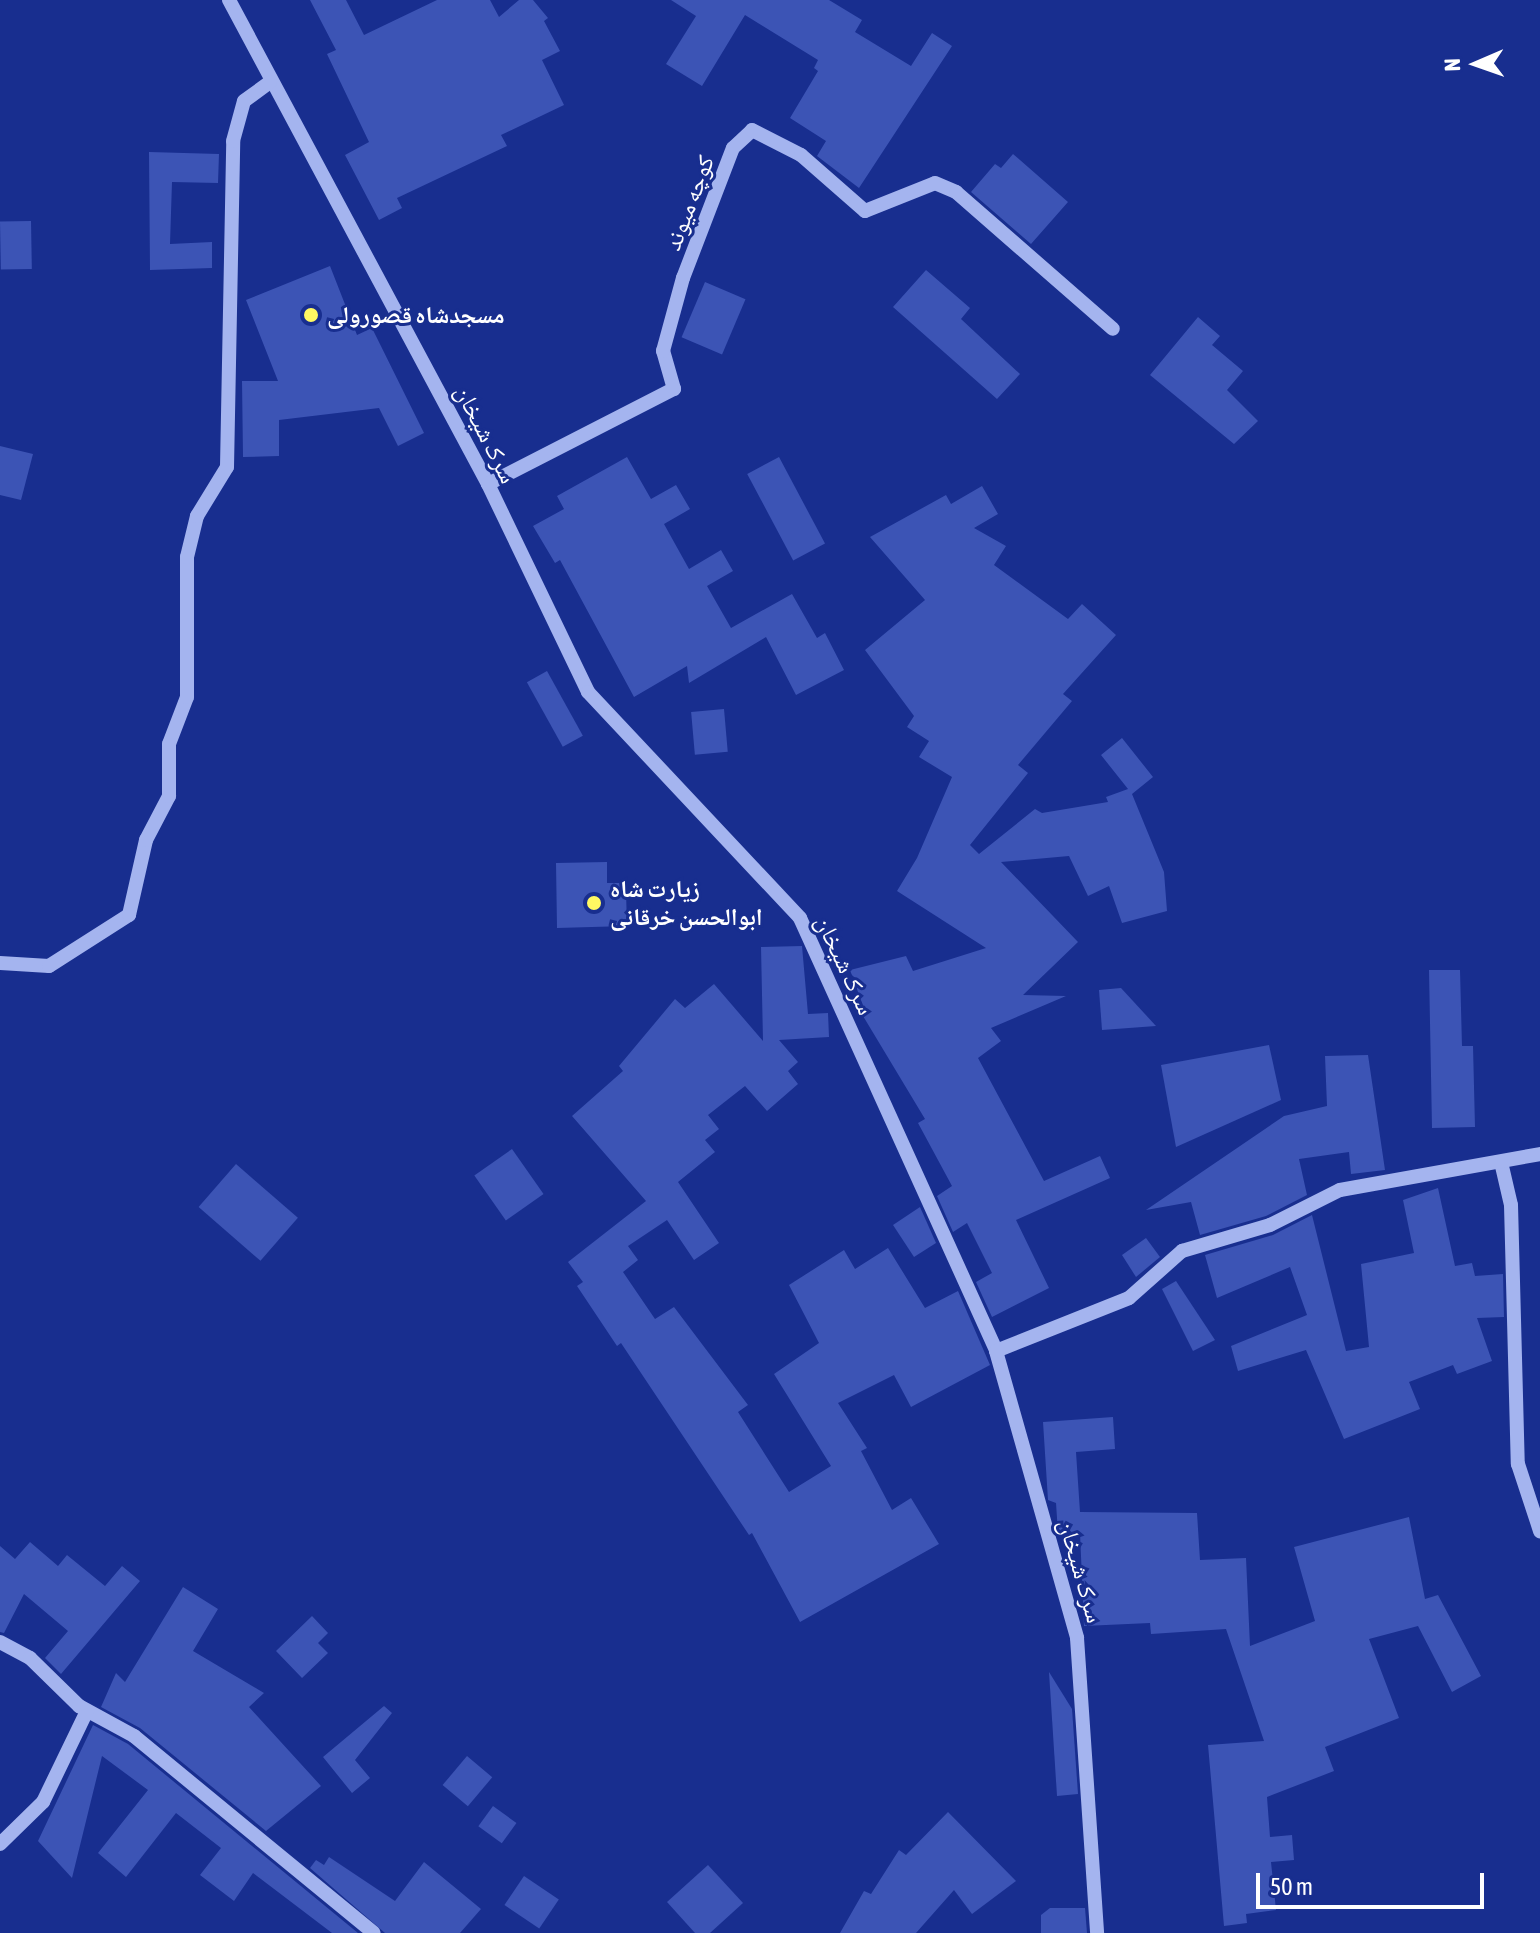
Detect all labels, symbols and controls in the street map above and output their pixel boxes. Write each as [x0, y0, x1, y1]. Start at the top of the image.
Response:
north arrow [1436, 24, 1516, 104]
text: N [1439, 58, 1465, 72]
street label: کوچه میوند [658, 151, 720, 255]
place label: مسجدشاه قصورولی [327, 301, 505, 329]
marker: مسجدشاه قصورولی [302, 306, 320, 324]
street label: سرک شیخان [449, 380, 523, 488]
place label: زیارت شاه ابوالحسن خرقانی [610, 875, 763, 931]
marker: زیارت شاه ابوالحسن خرقانی [585, 894, 603, 912]
street label: سرک شیخان [809, 911, 881, 1019]
street label: سرک شیخان [1052, 1516, 1110, 1626]
scale bar [1260, 1857, 1488, 1907]
text: 50 m [1270, 1873, 1313, 1900]

